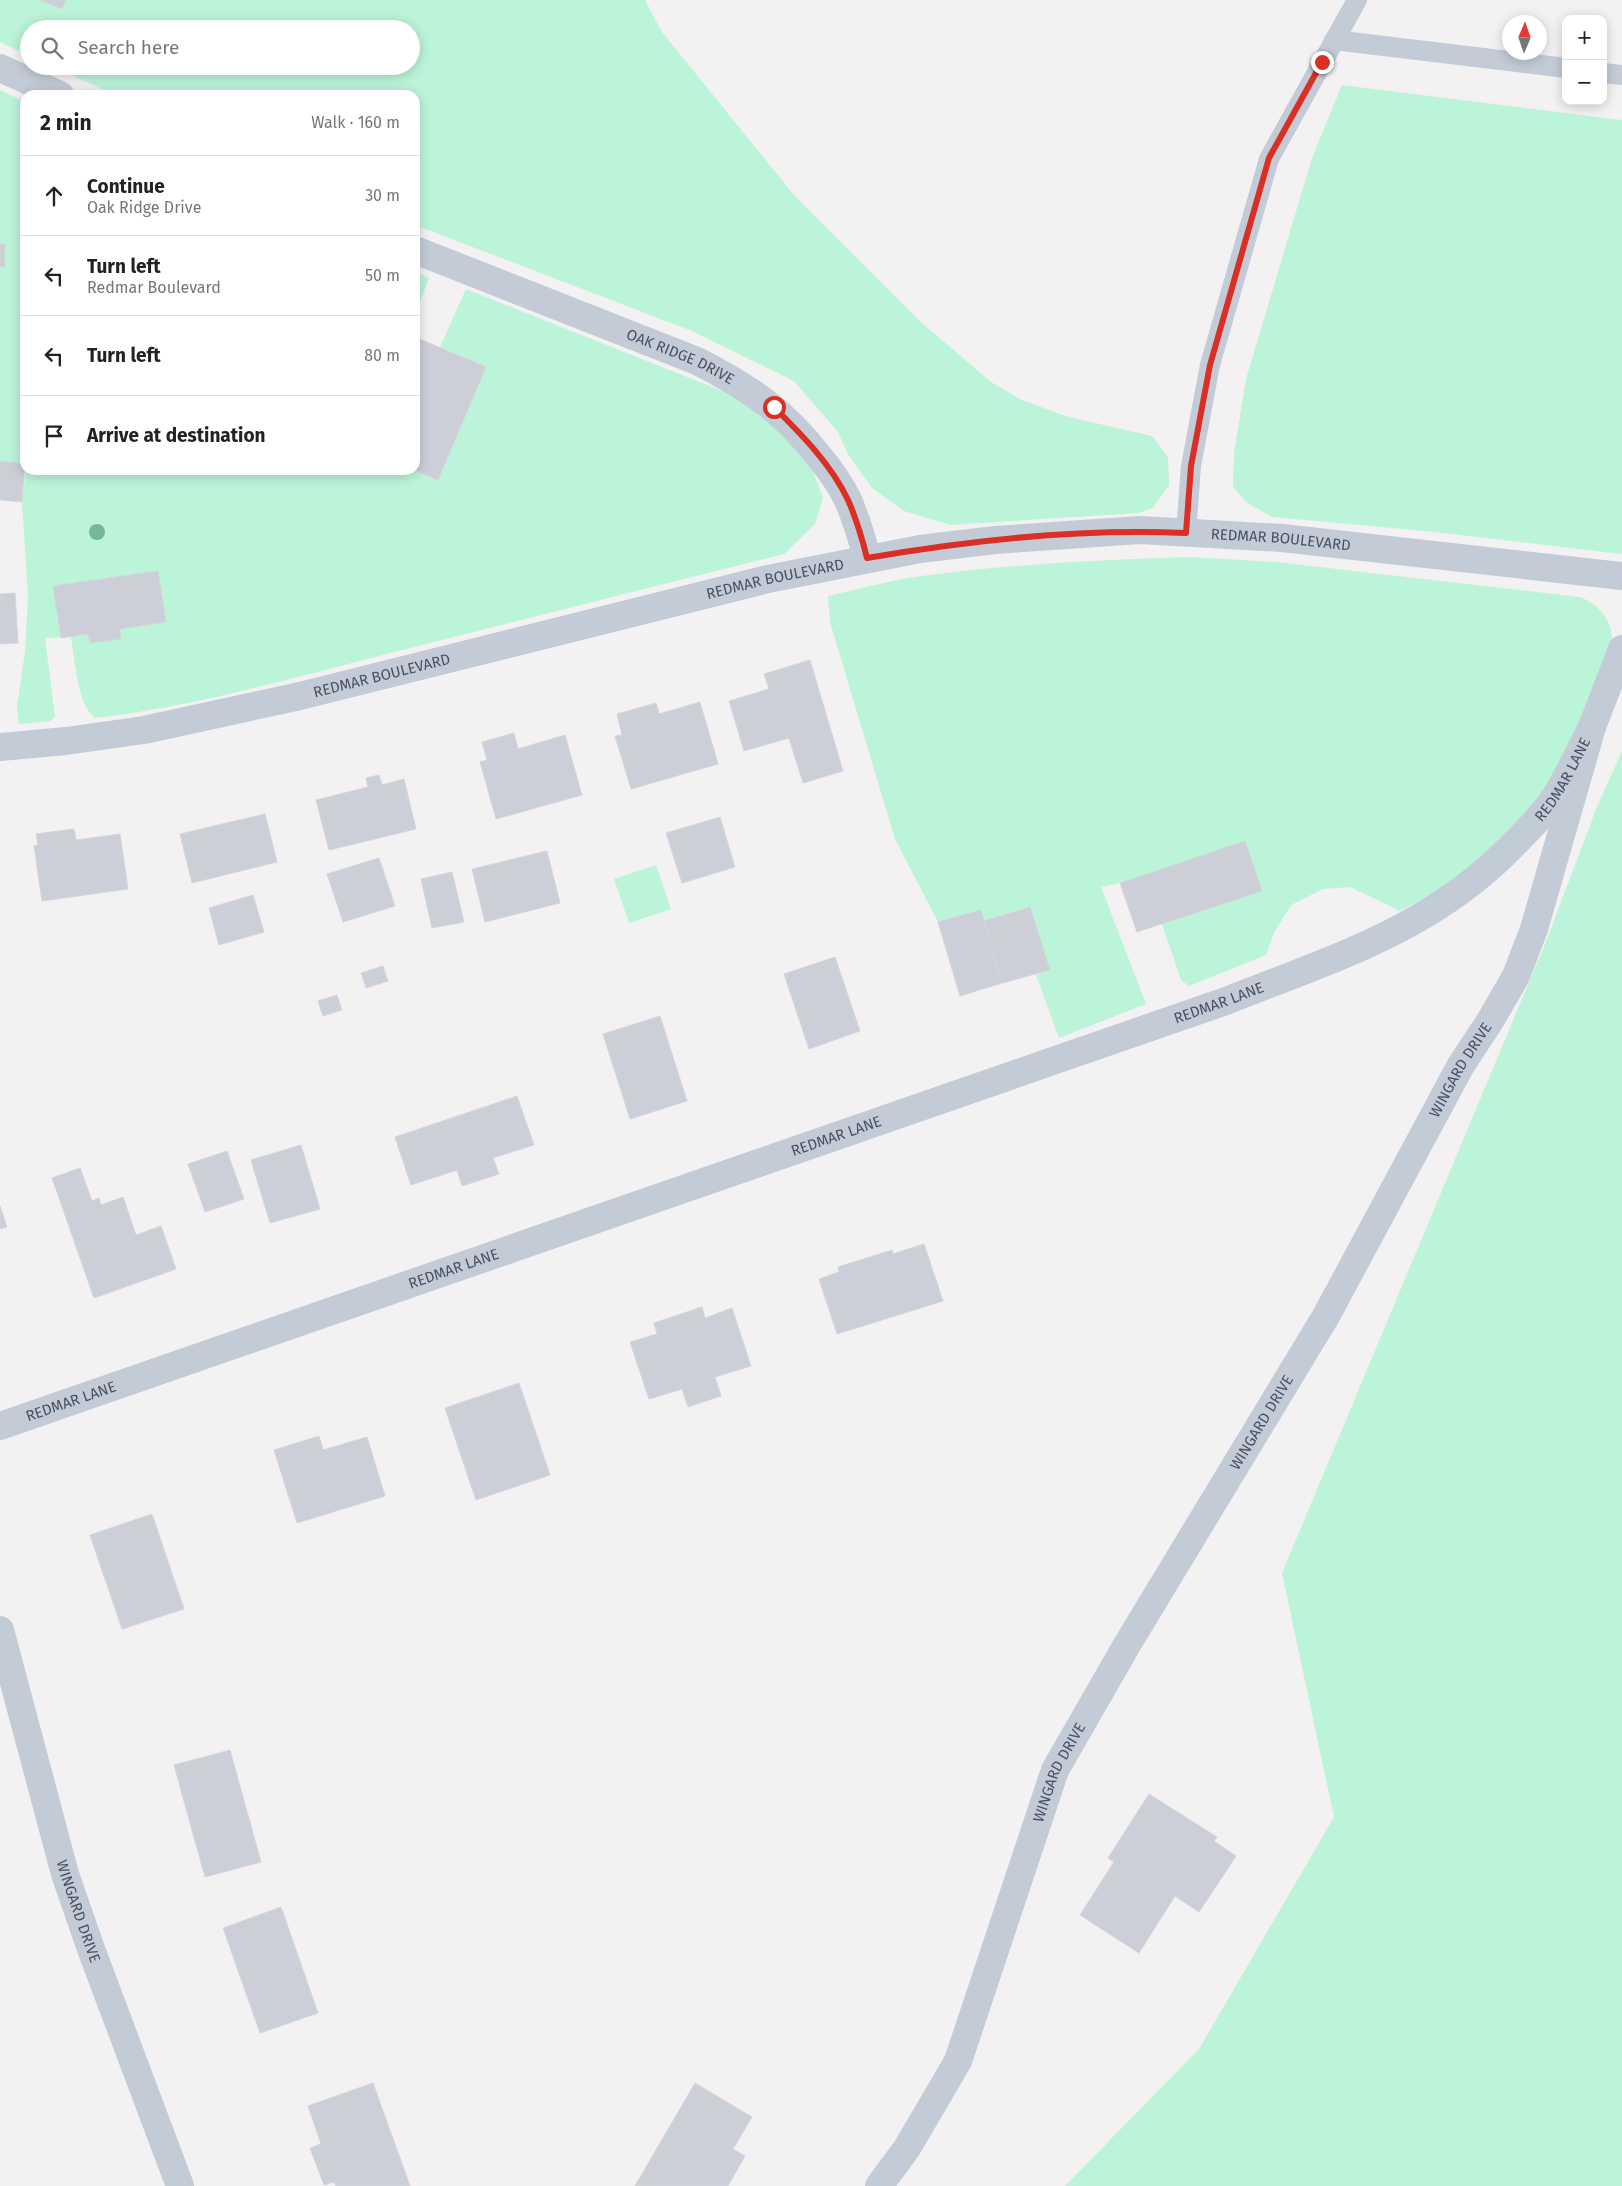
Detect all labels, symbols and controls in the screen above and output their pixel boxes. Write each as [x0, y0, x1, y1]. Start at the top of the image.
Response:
north arrow [1502, 15, 1547, 60]
map controls [1562, 15, 1607, 105]
button: + [1562, 15, 1607, 60]
search box [20, 20, 420, 75]
icon: search [38, 34, 66, 62]
text: Search here [78, 36, 179, 59]
route end [1311, 51, 1334, 74]
button: − [1562, 60, 1607, 105]
text: 2 min [40, 110, 92, 136]
text: Walk · 160 m [311, 113, 400, 132]
text: Continue [87, 175, 165, 198]
icon: ahead [40, 182, 68, 210]
text: 30 m [365, 186, 400, 205]
text: Oak Ridge Drive [87, 198, 201, 217]
text: Turn left [87, 255, 161, 278]
icon: left [40, 262, 68, 290]
text: 50 m [365, 266, 400, 285]
text: Redmar Boulevard [87, 278, 221, 297]
street label: OAK RIDGE DRIVE [624, 325, 738, 388]
icon: left [40, 342, 68, 370]
text: Turn left [87, 344, 161, 367]
text: 80 m [364, 346, 400, 365]
route start [763, 396, 786, 419]
icon: arrive [40, 422, 68, 450]
text: Arrive at destination [87, 424, 266, 447]
street label: REDMAR BOULEVARD [1210, 525, 1352, 555]
street label: REDMAR BOULEVARD [704, 555, 845, 603]
street label: REDMAR BOULEVARD [311, 650, 452, 701]
street label: REDMAR LANE [1531, 735, 1594, 825]
street label: REDMAR LANE [1171, 978, 1266, 1027]
street label: WINGARD DRIVE [1425, 1019, 1496, 1121]
street label: REDMAR LANE [789, 1112, 884, 1160]
street label: REDMAR LANE [406, 1245, 501, 1293]
street label: WINGARD DRIVE [1226, 1372, 1297, 1473]
street label: REDMAR LANE [23, 1377, 118, 1425]
street label: WINGARD DRIVE [1029, 1720, 1089, 1825]
street label: WINGARD DRIVE [53, 1858, 104, 1965]

